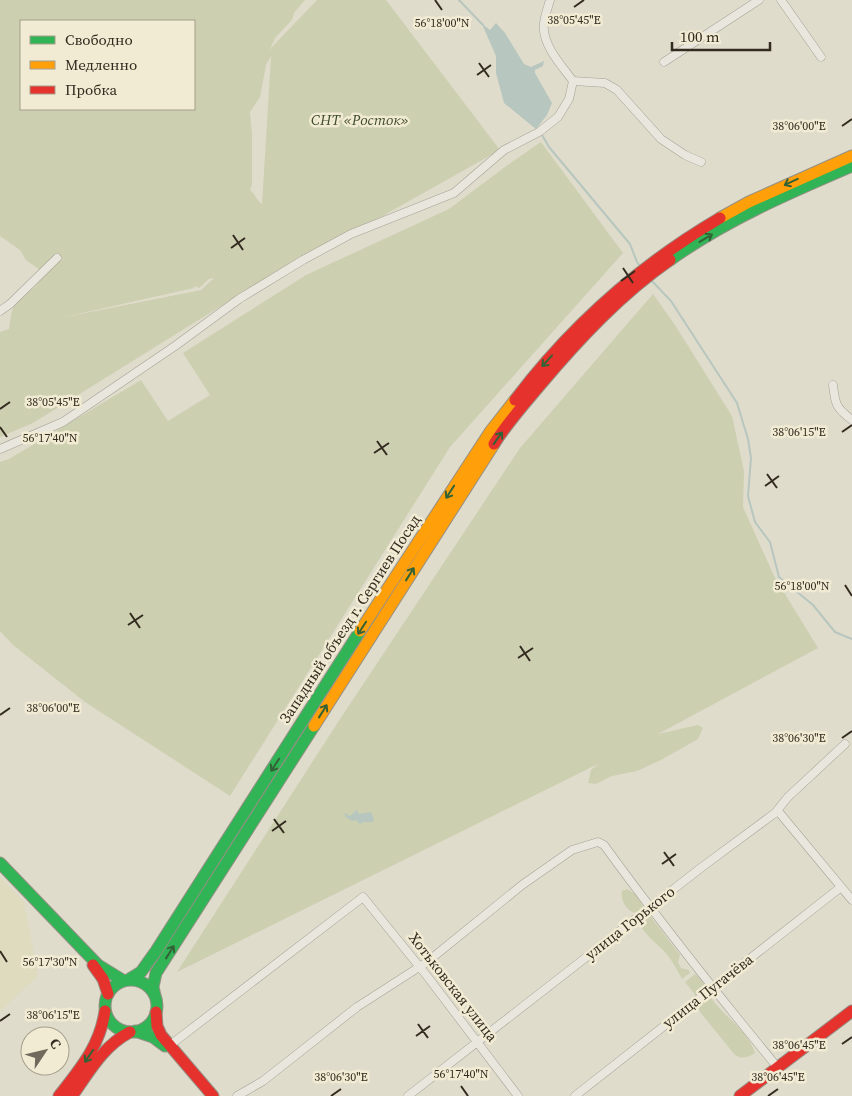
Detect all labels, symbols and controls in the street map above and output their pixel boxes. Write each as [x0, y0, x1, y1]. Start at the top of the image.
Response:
text: 38°05'45"E [547, 12, 601, 28]
text: 56°18'00"N [414, 15, 470, 31]
legend [20, 20, 195, 110]
scale bar [672, 20, 770, 52]
text: 100 m [680, 26, 720, 47]
text: Свободно [65, 29, 133, 50]
text: Медленно [65, 54, 137, 75]
text: Пробка [65, 79, 117, 100]
park label: СНТ «Росток» [311, 109, 409, 130]
text: 38°06'00"E [772, 118, 826, 134]
one-way arrow [784, 178, 799, 188]
one-way arrow [698, 232, 712, 242]
one-way arrow [541, 355, 553, 368]
text: 38°05'45"E [26, 394, 80, 410]
text: 38°06'15"E [772, 424, 826, 440]
text: 56°17'40"N [22, 430, 78, 446]
one-way arrow [493, 431, 503, 445]
one-way arrow [445, 484, 455, 498]
street label: Западный объезд г. Сергиев Посад [274, 510, 425, 727]
one-way arrow [405, 567, 415, 581]
text: 56°18'00"N [774, 578, 830, 594]
one-way arrow [357, 621, 367, 635]
text: 38°06'00"E [26, 700, 80, 716]
one-way arrow [317, 704, 328, 718]
text: 38°06'30"E [772, 730, 826, 746]
one-way arrow [270, 758, 280, 772]
street label: улица Горького [580, 881, 679, 964]
street label: Хотьковская улица [404, 928, 503, 1046]
one-way arrow [165, 945, 175, 959]
street label: улица Пугачёва [658, 948, 758, 1033]
text: 56°17'30"N [22, 954, 78, 970]
text: 38°06'15"E [26, 1007, 80, 1023]
north arrow [20, 1026, 70, 1076]
text: С [45, 1034, 67, 1053]
text: 38°06'45"E [772, 1037, 826, 1053]
one-way arrow [83, 1049, 94, 1063]
text: 56°17'40"N [433, 1066, 489, 1082]
text: 38°06'30"E [314, 1069, 368, 1085]
text: 38°06'45"E [751, 1069, 805, 1085]

